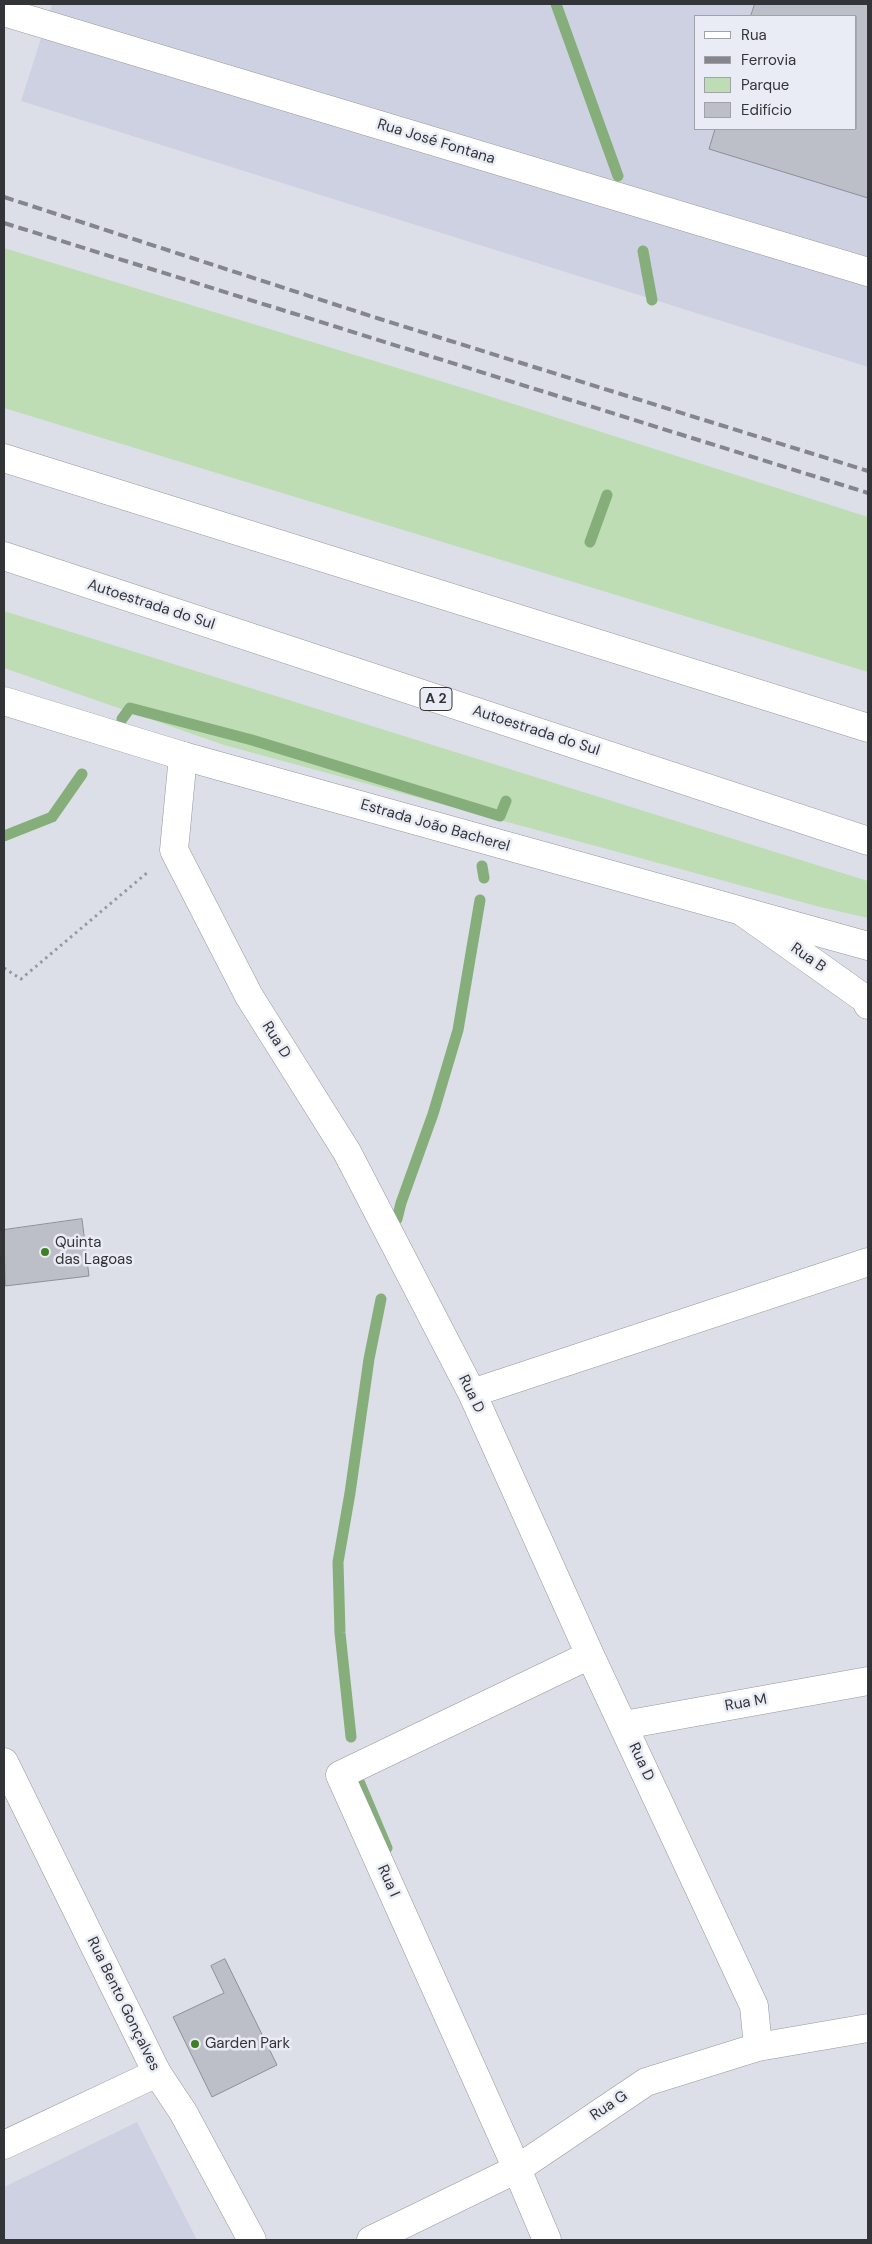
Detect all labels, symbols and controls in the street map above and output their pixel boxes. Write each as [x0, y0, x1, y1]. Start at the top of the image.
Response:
legend [694, 15, 857, 130]
text: Rua [741, 25, 767, 45]
text: Ferrovia [741, 50, 796, 70]
text: Parque [741, 75, 789, 95]
text: Edifício [741, 100, 792, 120]
street label: Rua José Fontana [375, 116, 497, 168]
street label: Autoestrada do Sul [85, 576, 217, 634]
road number: A 2 [420, 688, 452, 711]
street label: Autoestrada do Sul [470, 702, 602, 760]
street label: Estrada João Bacherel [358, 796, 512, 856]
street label: Rua B [787, 940, 829, 976]
street label: Rua D [258, 1018, 294, 1062]
place label: Quinta das Lagoas [55, 1234, 133, 1269]
marker: Quinta das Lagoas [39, 1246, 51, 1258]
street label: Rua D [454, 1372, 488, 1416]
street label: Rua M [724, 1690, 768, 1716]
street label: Rua D [624, 1740, 658, 1784]
street label: Rua I [373, 1862, 403, 1900]
street label: Rua Bento Gonçalves [83, 1934, 163, 2074]
place label: Garden Park [205, 2035, 290, 2053]
marker: Garden Park [189, 2038, 201, 2050]
street label: Rua G [587, 2087, 631, 2125]

